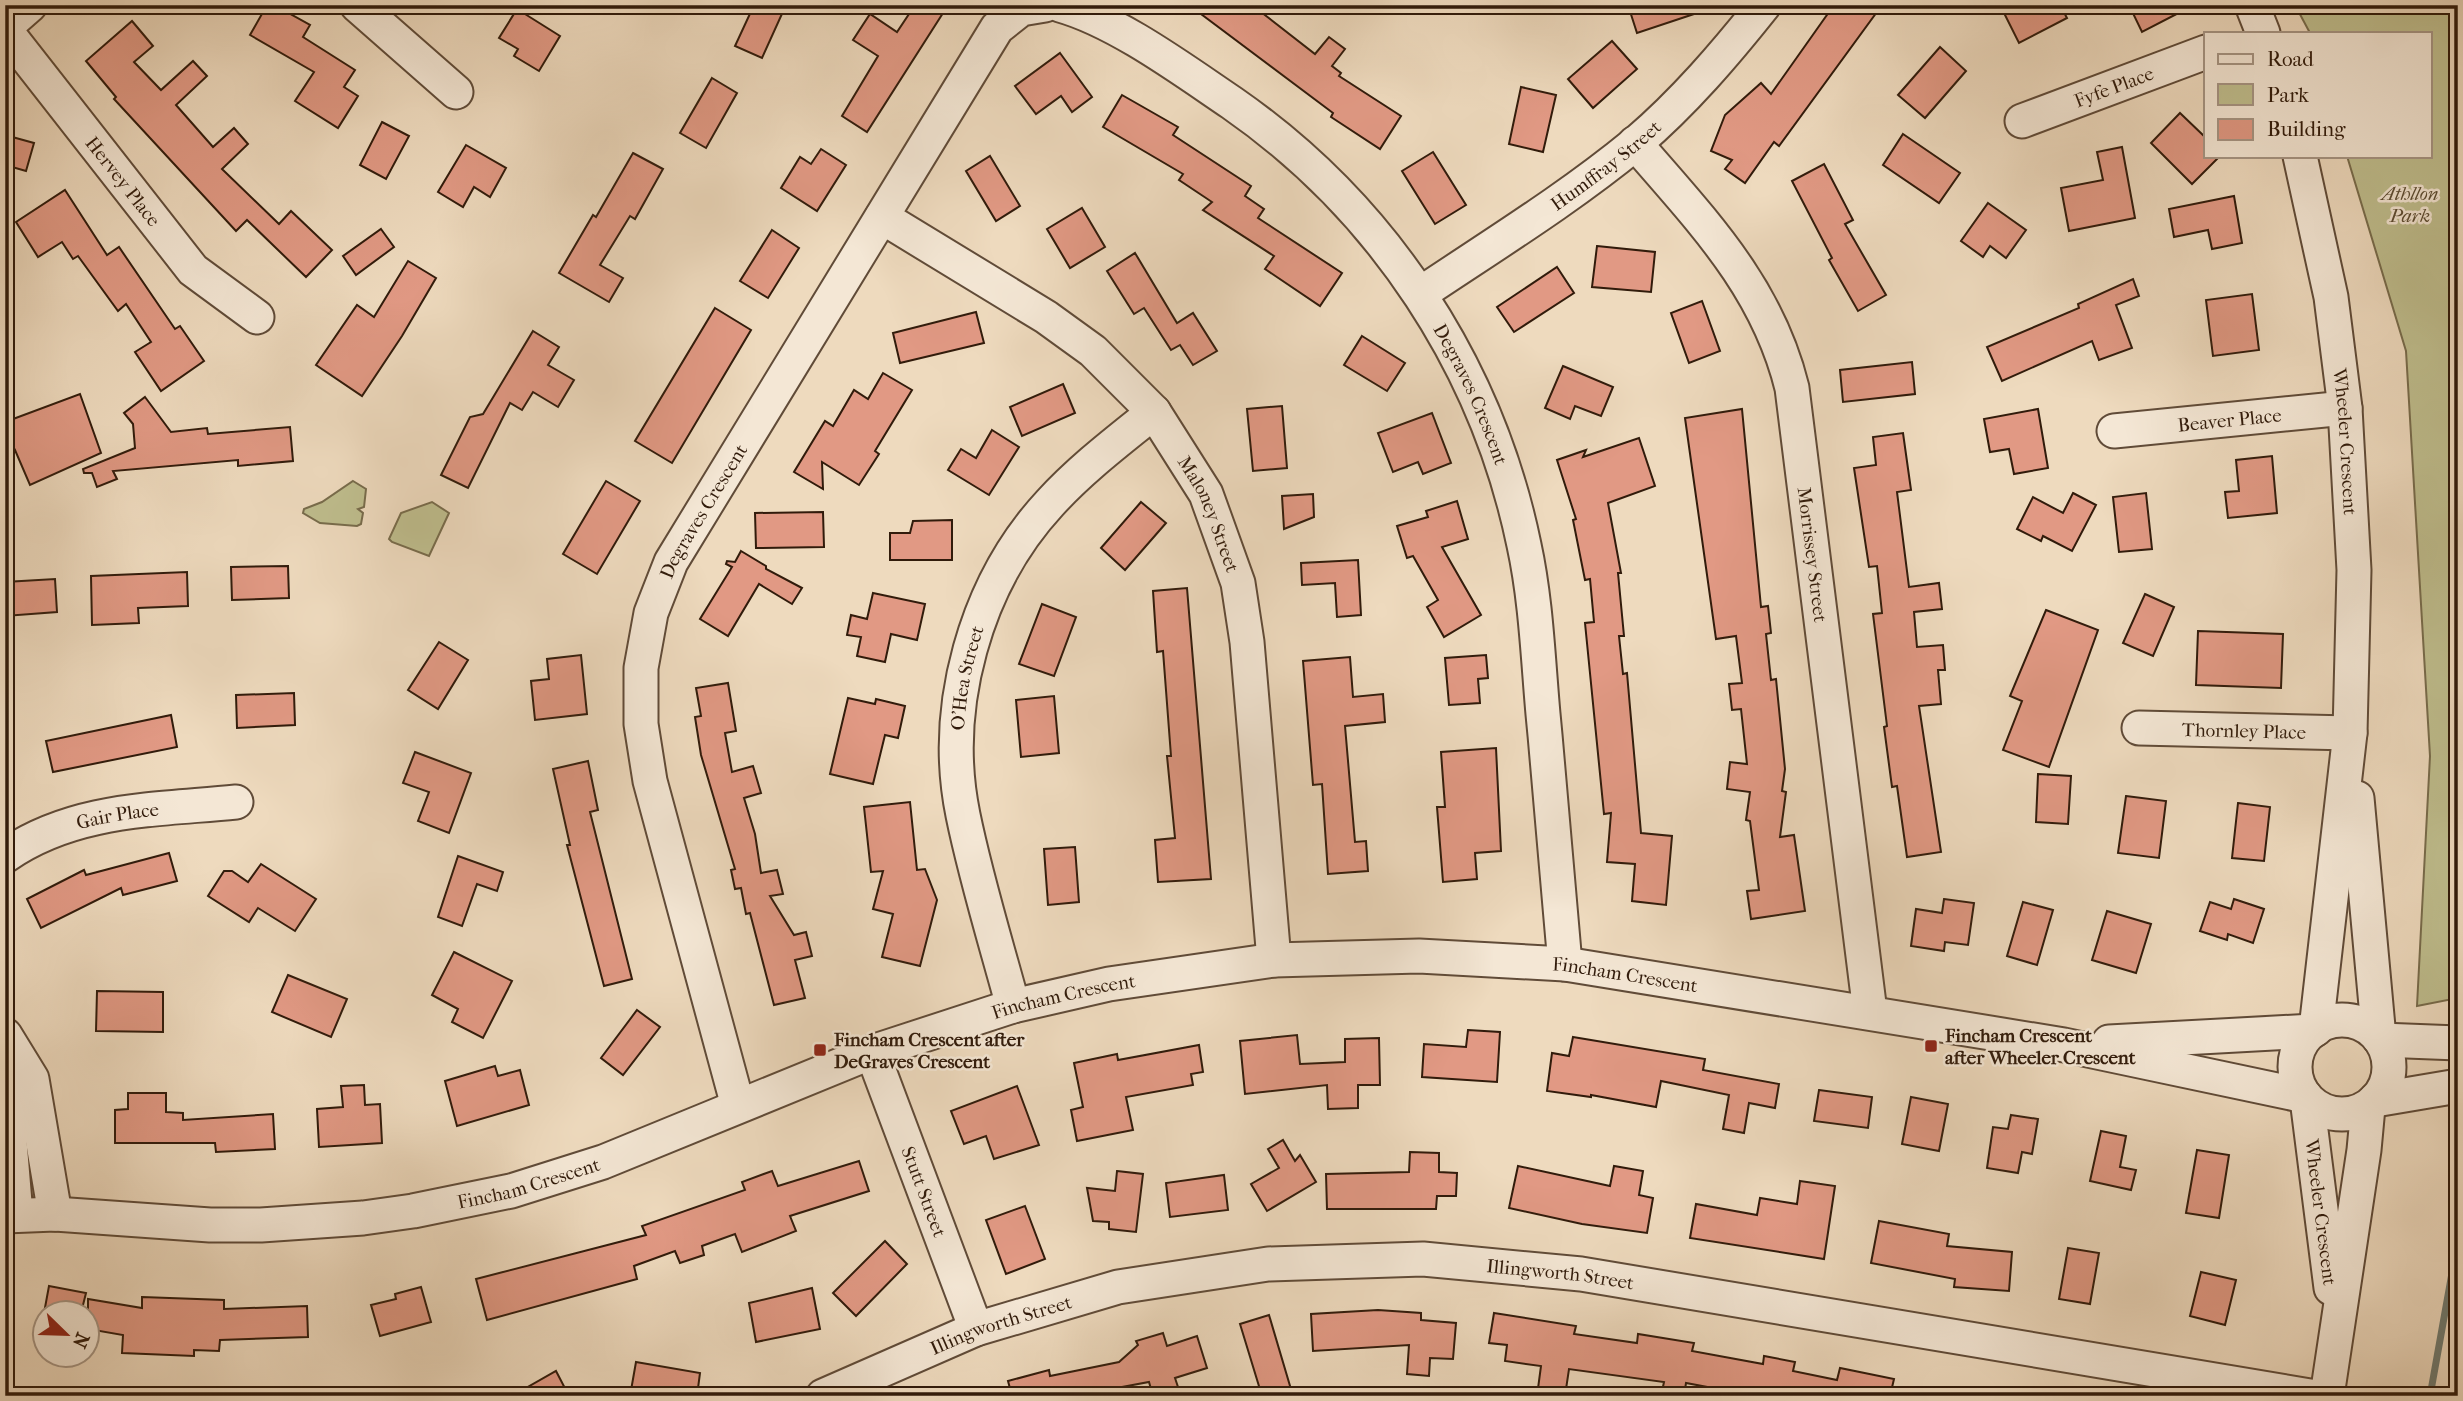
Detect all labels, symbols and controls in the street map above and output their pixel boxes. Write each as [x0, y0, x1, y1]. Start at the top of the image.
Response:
legend [2204, 32, 2432, 158]
text: Road [2267, 47, 2314, 71]
street label: Fyfe Place [2071, 63, 2157, 112]
text: Park [2267, 83, 2309, 107]
street label: Humffray Street [1547, 116, 1666, 215]
text: Building [2267, 117, 2346, 141]
street label: Hervey Place [81, 132, 165, 231]
park label: Athllon Park [2380, 183, 2438, 227]
street label: Degraves Crescent [1428, 320, 1512, 468]
street label: Wheeler Crescent [2328, 366, 2361, 516]
street label: Beaver Place [2177, 404, 2282, 437]
street label: Degraves Crescent [656, 440, 752, 582]
street label: Maloney Street [1173, 452, 1243, 576]
street label: Morrissey Street [1792, 486, 1831, 624]
street label: O'Hea Street [947, 623, 989, 731]
street label: Thornley Place [2182, 719, 2306, 744]
street label: Gair Place [74, 799, 160, 834]
street label: Fincham Crescent [1552, 953, 1700, 997]
street label: Fincham Crescent [989, 970, 1137, 1024]
place label: Fincham Crescent after Wheeler Crescent [1944, 1025, 2136, 1069]
place label: Fincham Crescent after DeGraves Crescent [833, 1029, 1025, 1073]
marker: Fincham Crescent after Wheeler Crescent [1923, 1038, 1939, 1054]
marker: Fincham Crescent after DeGraves Crescent [812, 1042, 828, 1058]
street label: Wheeler Crescent [2300, 1137, 2341, 1287]
street label: Stutt Street [896, 1143, 951, 1240]
street label: Fincham Crescent [455, 1154, 603, 1214]
street label: Illingworth Street [1485, 1255, 1636, 1295]
street label: Illingworth Street [927, 1291, 1075, 1360]
north arrow [32, 1300, 102, 1370]
text: N [68, 1329, 94, 1352]

